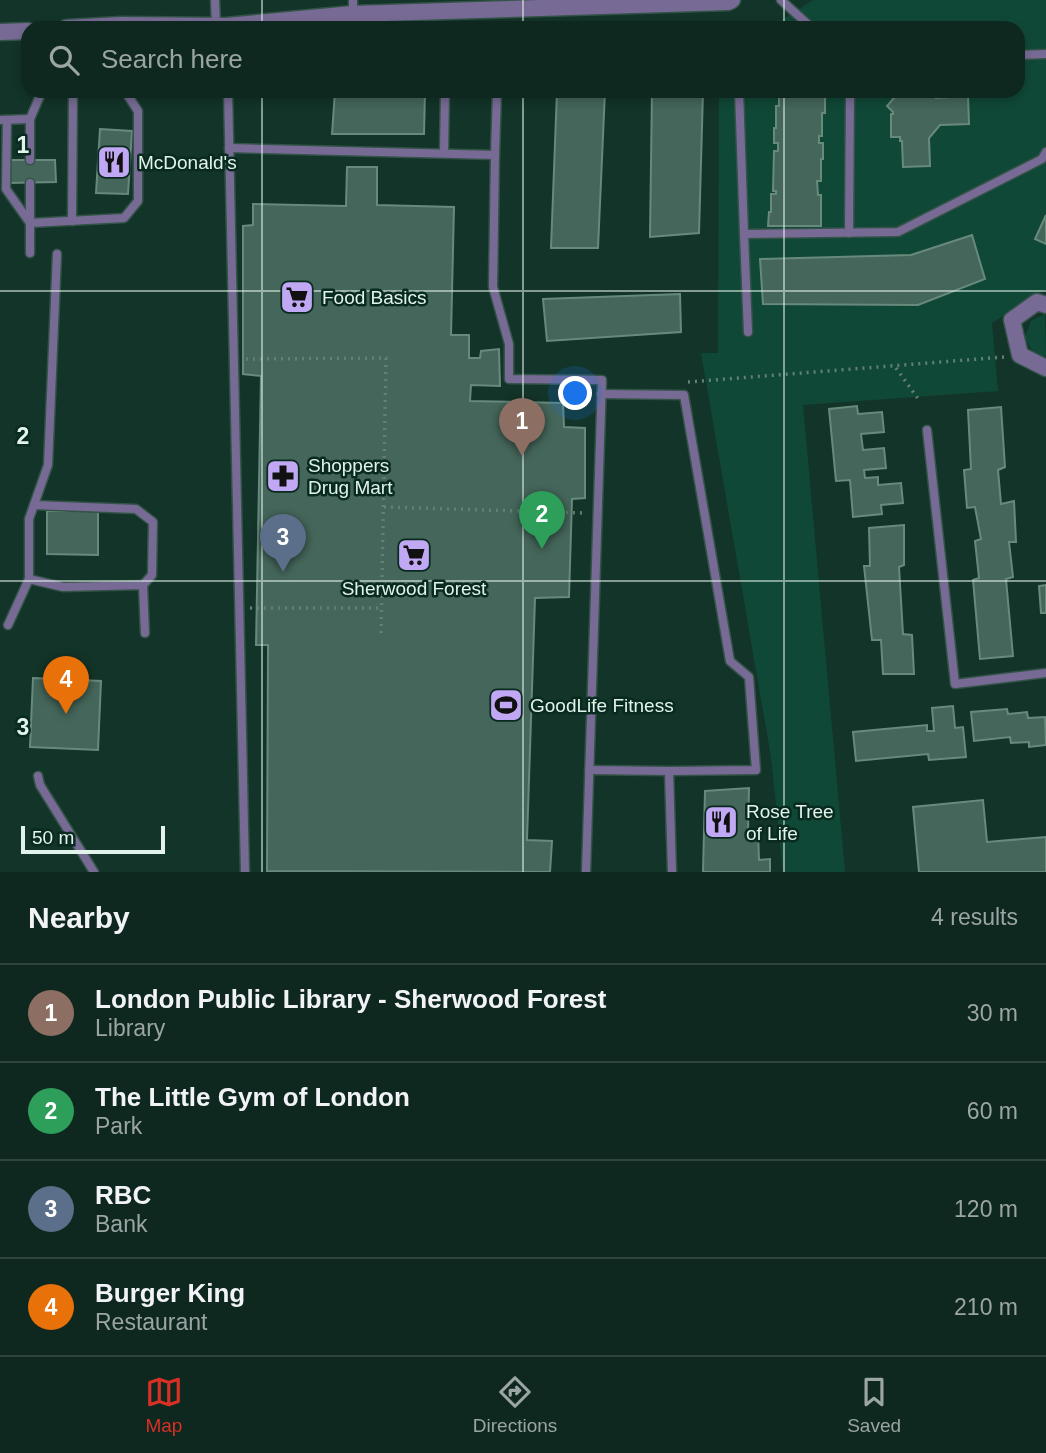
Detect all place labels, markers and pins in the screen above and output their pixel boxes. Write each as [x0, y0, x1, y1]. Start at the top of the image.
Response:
restaurant icon: McDonald's [95, 143, 133, 181]
place label: McDonald's [138, 152, 237, 173]
supermarket icon: Food Basics [278, 278, 316, 316]
place label: Food Basics [322, 287, 427, 308]
pin: 1 [499, 398, 545, 456]
place label: Shoppers Drug Mart [308, 455, 393, 498]
pharmacy icon: Shoppers Drug Mart [264, 457, 302, 495]
pin: 2 [519, 491, 565, 549]
pin: 3 [260, 514, 306, 572]
supermarket icon: Sherwood Forest [395, 536, 433, 574]
place label: Sherwood Forest [342, 578, 487, 599]
pin: 4 [43, 656, 89, 714]
sports icon: GoodLife Fitness [487, 686, 525, 724]
place label: GoodLife Fitness [530, 695, 674, 716]
place label: Rose Tree of Life [746, 801, 834, 844]
restaurant icon: Rose Tree of Life [702, 803, 740, 841]

